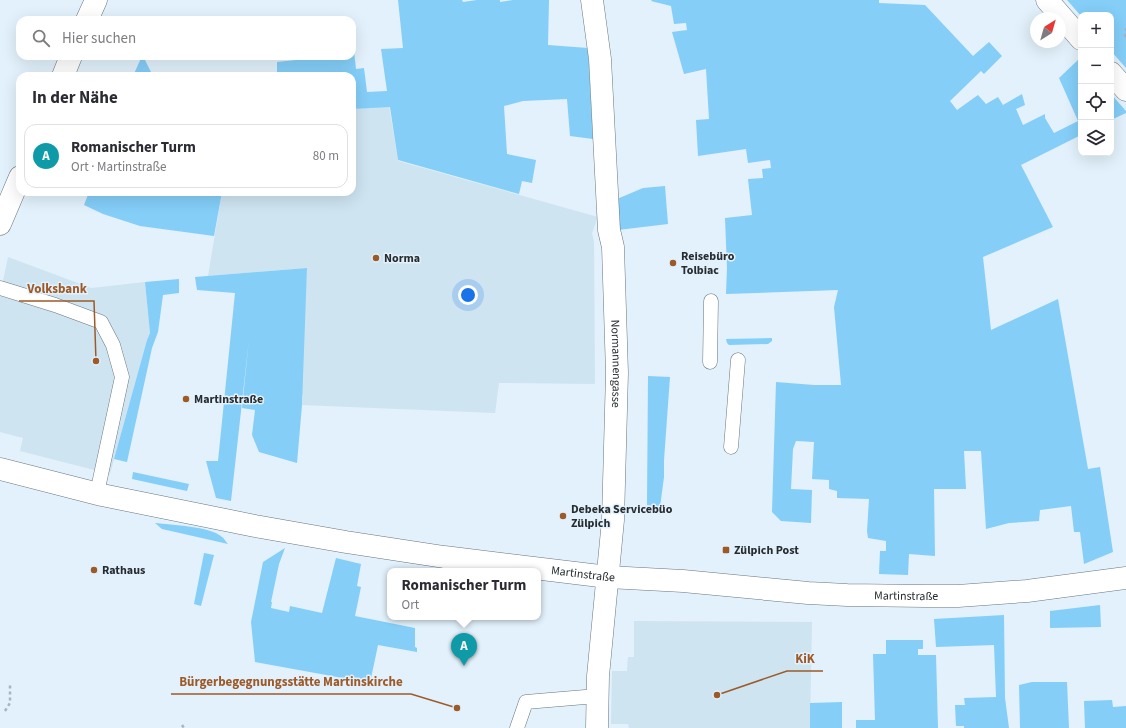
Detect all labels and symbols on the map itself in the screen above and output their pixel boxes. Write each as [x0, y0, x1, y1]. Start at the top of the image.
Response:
north arrow [1030, 12, 1066, 48]
place label: Reisebüro Tolbiac [681, 248, 735, 279]
place label: Norma [384, 250, 420, 267]
marker: Norma [371, 253, 381, 263]
marker: Reisebüro Tolbiac [668, 258, 678, 268]
callout: Volksbank [19, 276, 94, 301]
text: Volksbank [26, 280, 88, 298]
your location [458, 285, 478, 305]
street label: Normannengasse [606, 319, 625, 408]
place label: Martinstraße [194, 391, 263, 408]
marker: Martinstraße [181, 394, 191, 404]
place label: Debeka Servicebüo Zülpich [571, 501, 673, 532]
marker: Debeka Servicebüo Zülpich [558, 511, 568, 521]
place label: Zülpich Post [734, 542, 799, 559]
marker: Zülpich Post [721, 545, 731, 555]
place label: Rathaus [102, 562, 145, 579]
street label: Martinstraße [550, 562, 615, 586]
marker: Rathaus [89, 565, 99, 575]
street label: Martinstraße [874, 587, 938, 605]
pin: A [451, 633, 477, 666]
callout: KiK [787, 646, 823, 671]
text: KiK [795, 650, 816, 668]
callout: Bürgerbegegnungsstätte Martinskirche [171, 669, 411, 694]
text: Bürgerbegegnungsstätte Martinskirche [179, 673, 403, 691]

